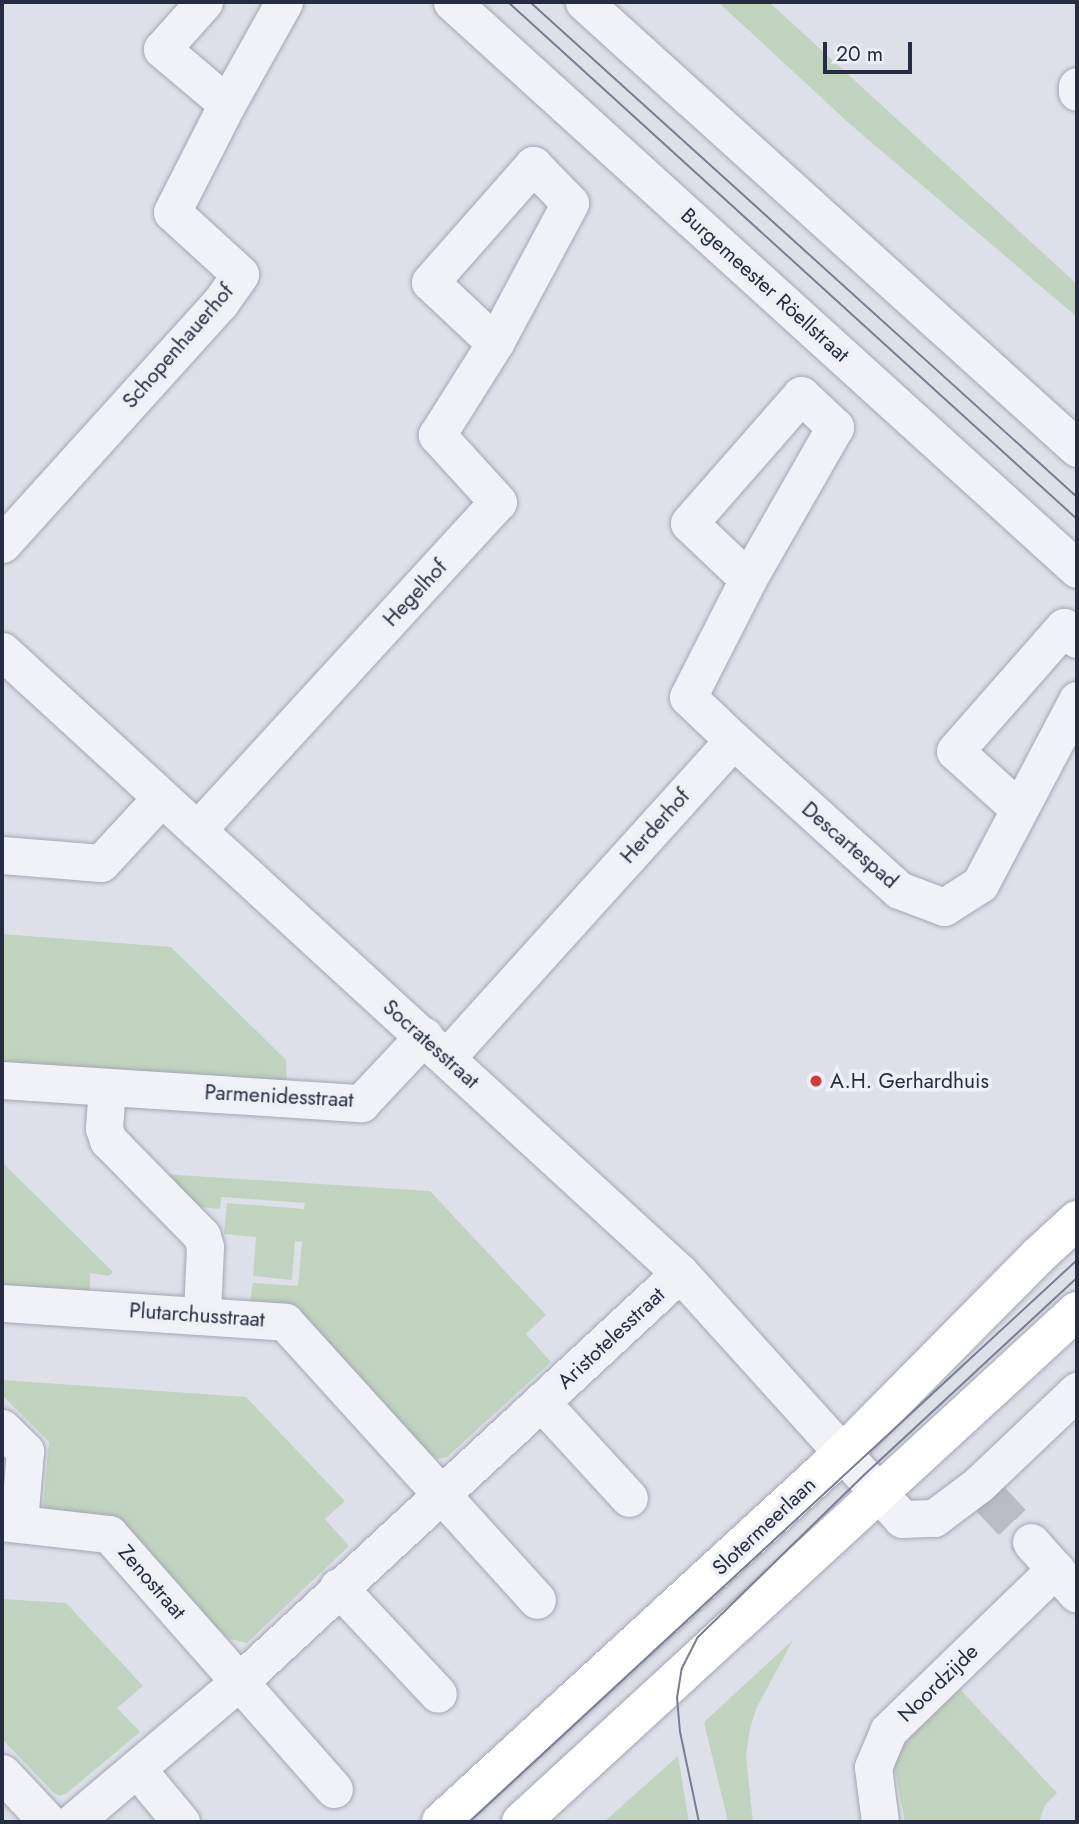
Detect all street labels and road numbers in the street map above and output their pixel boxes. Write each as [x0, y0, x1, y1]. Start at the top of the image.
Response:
street label: Burgemeester Röellstraat [676, 203, 854, 367]
street label: Schopenhauerhof [117, 279, 239, 413]
street label: Hegelhof [378, 554, 452, 632]
street label: Herderhof [615, 784, 695, 868]
street label: Descartespad [797, 796, 903, 894]
street label: Socratesstraat [378, 994, 484, 1094]
street label: Parmenidesstraat [204, 1080, 354, 1112]
street label: Aristotelesstraat [552, 1282, 670, 1394]
street label: Plutarchusstraat [128, 1298, 266, 1332]
street label: Slotermeerlaan [707, 1472, 821, 1580]
street label: Zenostraat [113, 1540, 191, 1624]
street label: Noordzijde [893, 1639, 983, 1727]

